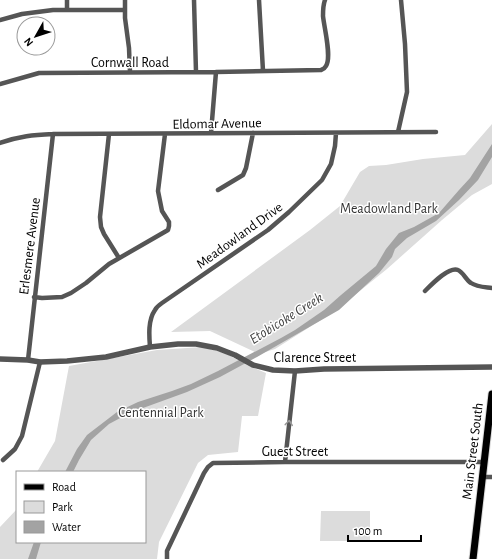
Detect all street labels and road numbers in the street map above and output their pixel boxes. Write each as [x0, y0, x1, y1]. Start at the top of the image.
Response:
street label: Cornwall Road [91, 56, 169, 70]
street label: Eldomar Avenue [172, 116, 262, 132]
street label: Erlesmere Avenue [17, 197, 43, 296]
street label: Meadowland Drive [194, 200, 285, 272]
street label: Clarence Street [274, 351, 357, 365]
street label: Main Street South [460, 402, 486, 500]
street label: Guest Street [262, 445, 329, 459]

